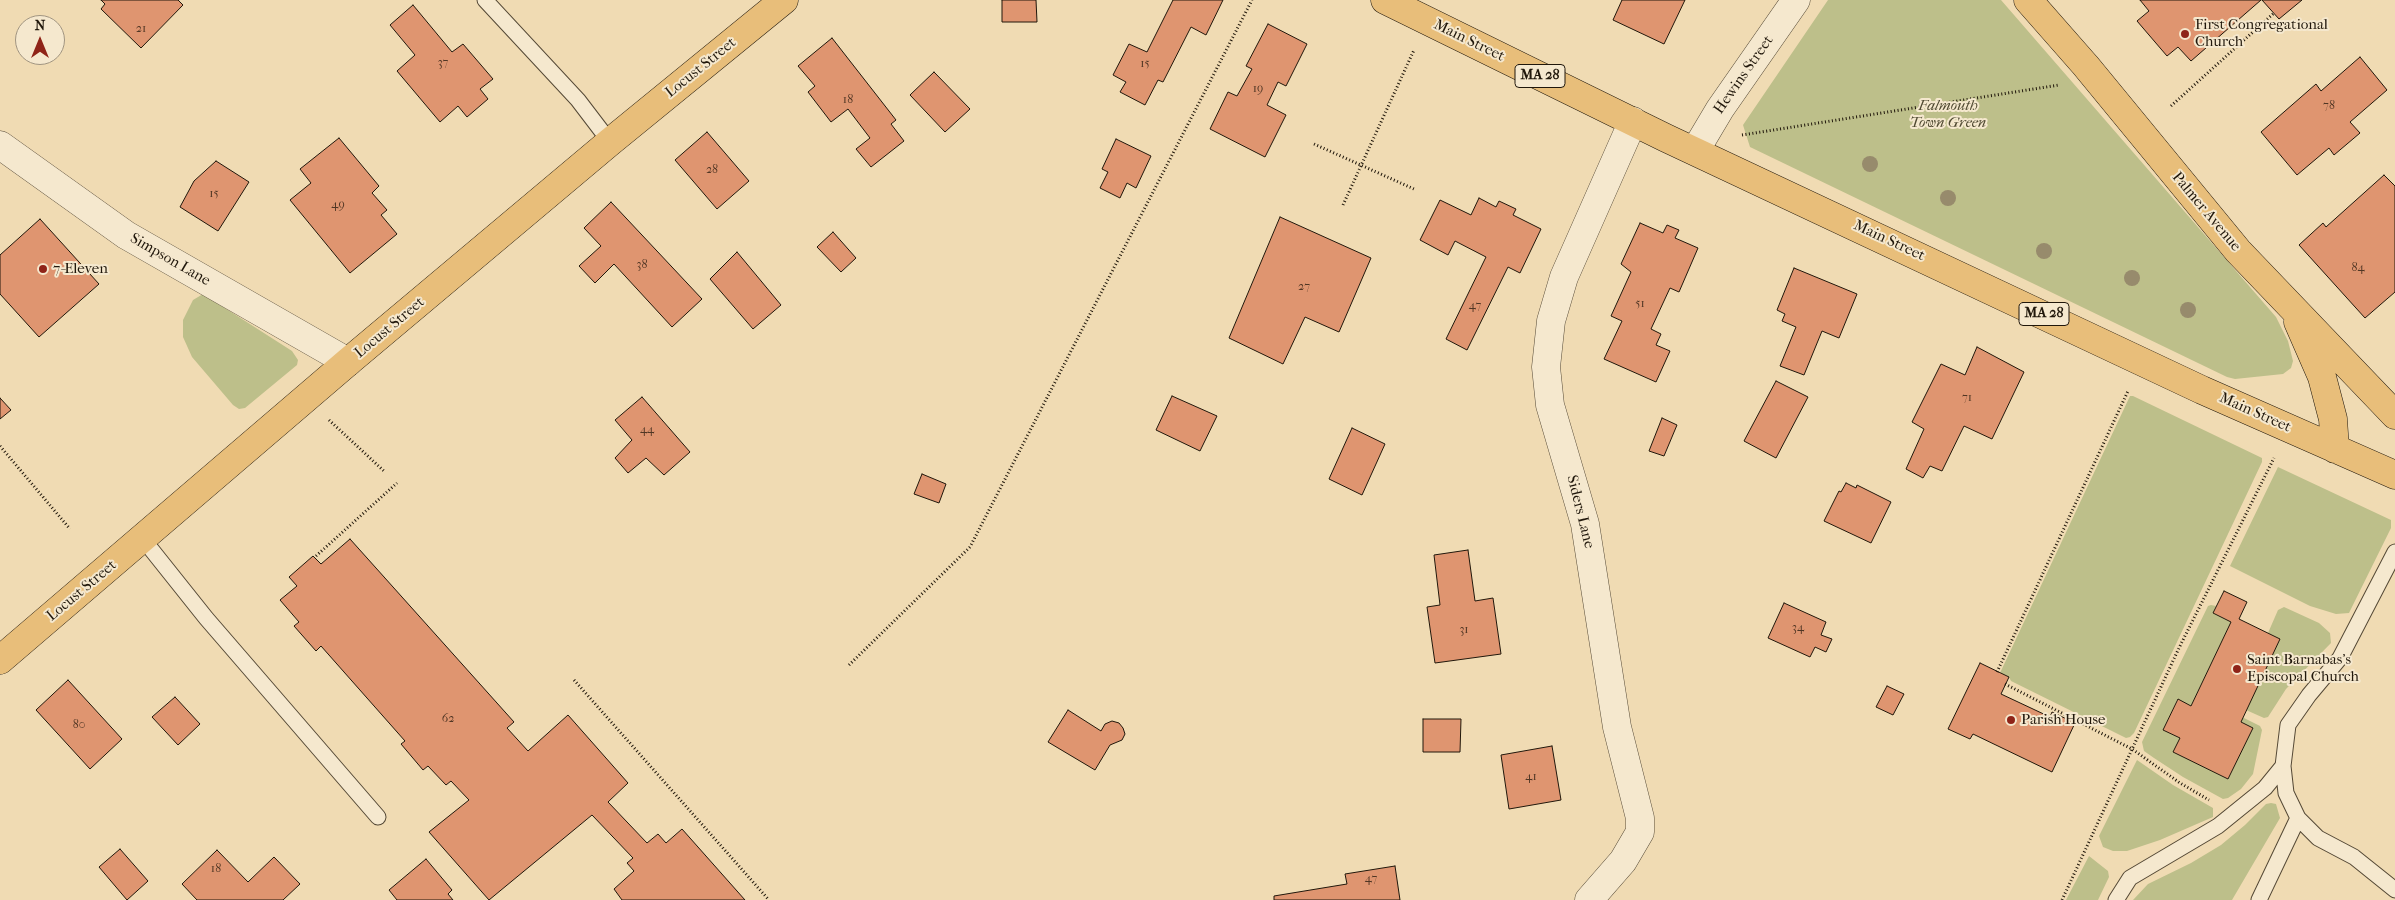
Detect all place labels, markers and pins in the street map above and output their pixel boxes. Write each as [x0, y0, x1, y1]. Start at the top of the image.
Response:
place label: First Congregational Church [2195, 16, 2328, 51]
marker: First Congregational Church [2179, 28, 2191, 40]
place label: 7-Eleven [53, 260, 108, 278]
marker: 7-Eleven [37, 263, 49, 275]
place label: Saint Barnabas's Episcopal Church [2247, 651, 2359, 686]
marker: Saint Barnabas's Episcopal Church [2231, 663, 2243, 675]
place label: Parish House [2021, 711, 2105, 729]
marker: Parish House [2005, 714, 2017, 726]

